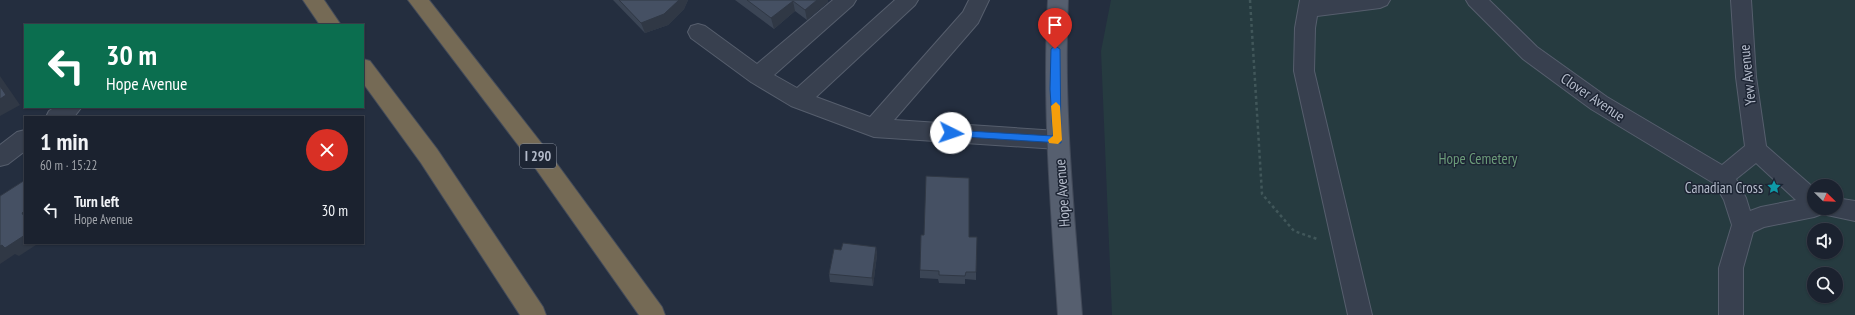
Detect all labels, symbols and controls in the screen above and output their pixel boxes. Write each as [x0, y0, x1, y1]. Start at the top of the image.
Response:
pin [1038, 8, 1072, 49]
icon: arrive [1044, 14, 1066, 36]
text: 30 m [106, 36, 157, 73]
icon: left [40, 40, 92, 92]
street label: Yew Avenue [1734, 44, 1760, 106]
street label: Clover Avenue [1557, 69, 1629, 125]
text: Hope Avenue [106, 72, 188, 95]
position arrow [930, 112, 972, 154]
text: 1 min [40, 126, 88, 157]
button: close [306, 129, 348, 171]
road number: I 290 [520, 144, 556, 168]
park label: Hope Cemetery [1439, 149, 1518, 168]
text: 60 m · 15:22 [40, 157, 97, 174]
street label: Hope Avenue [1050, 158, 1074, 228]
place label: Canadian Cross [1685, 178, 1763, 197]
place icon: Canadian Cross [1766, 179, 1782, 195]
north arrow [1807, 179, 1843, 215]
map controls [1807, 179, 1843, 303]
text: Turn left [74, 192, 119, 211]
icon: left [40, 199, 62, 221]
text: 30 m [322, 201, 348, 220]
text: Hope Avenue [74, 211, 133, 228]
button: sound [1807, 223, 1843, 259]
button: search [1807, 267, 1843, 303]

